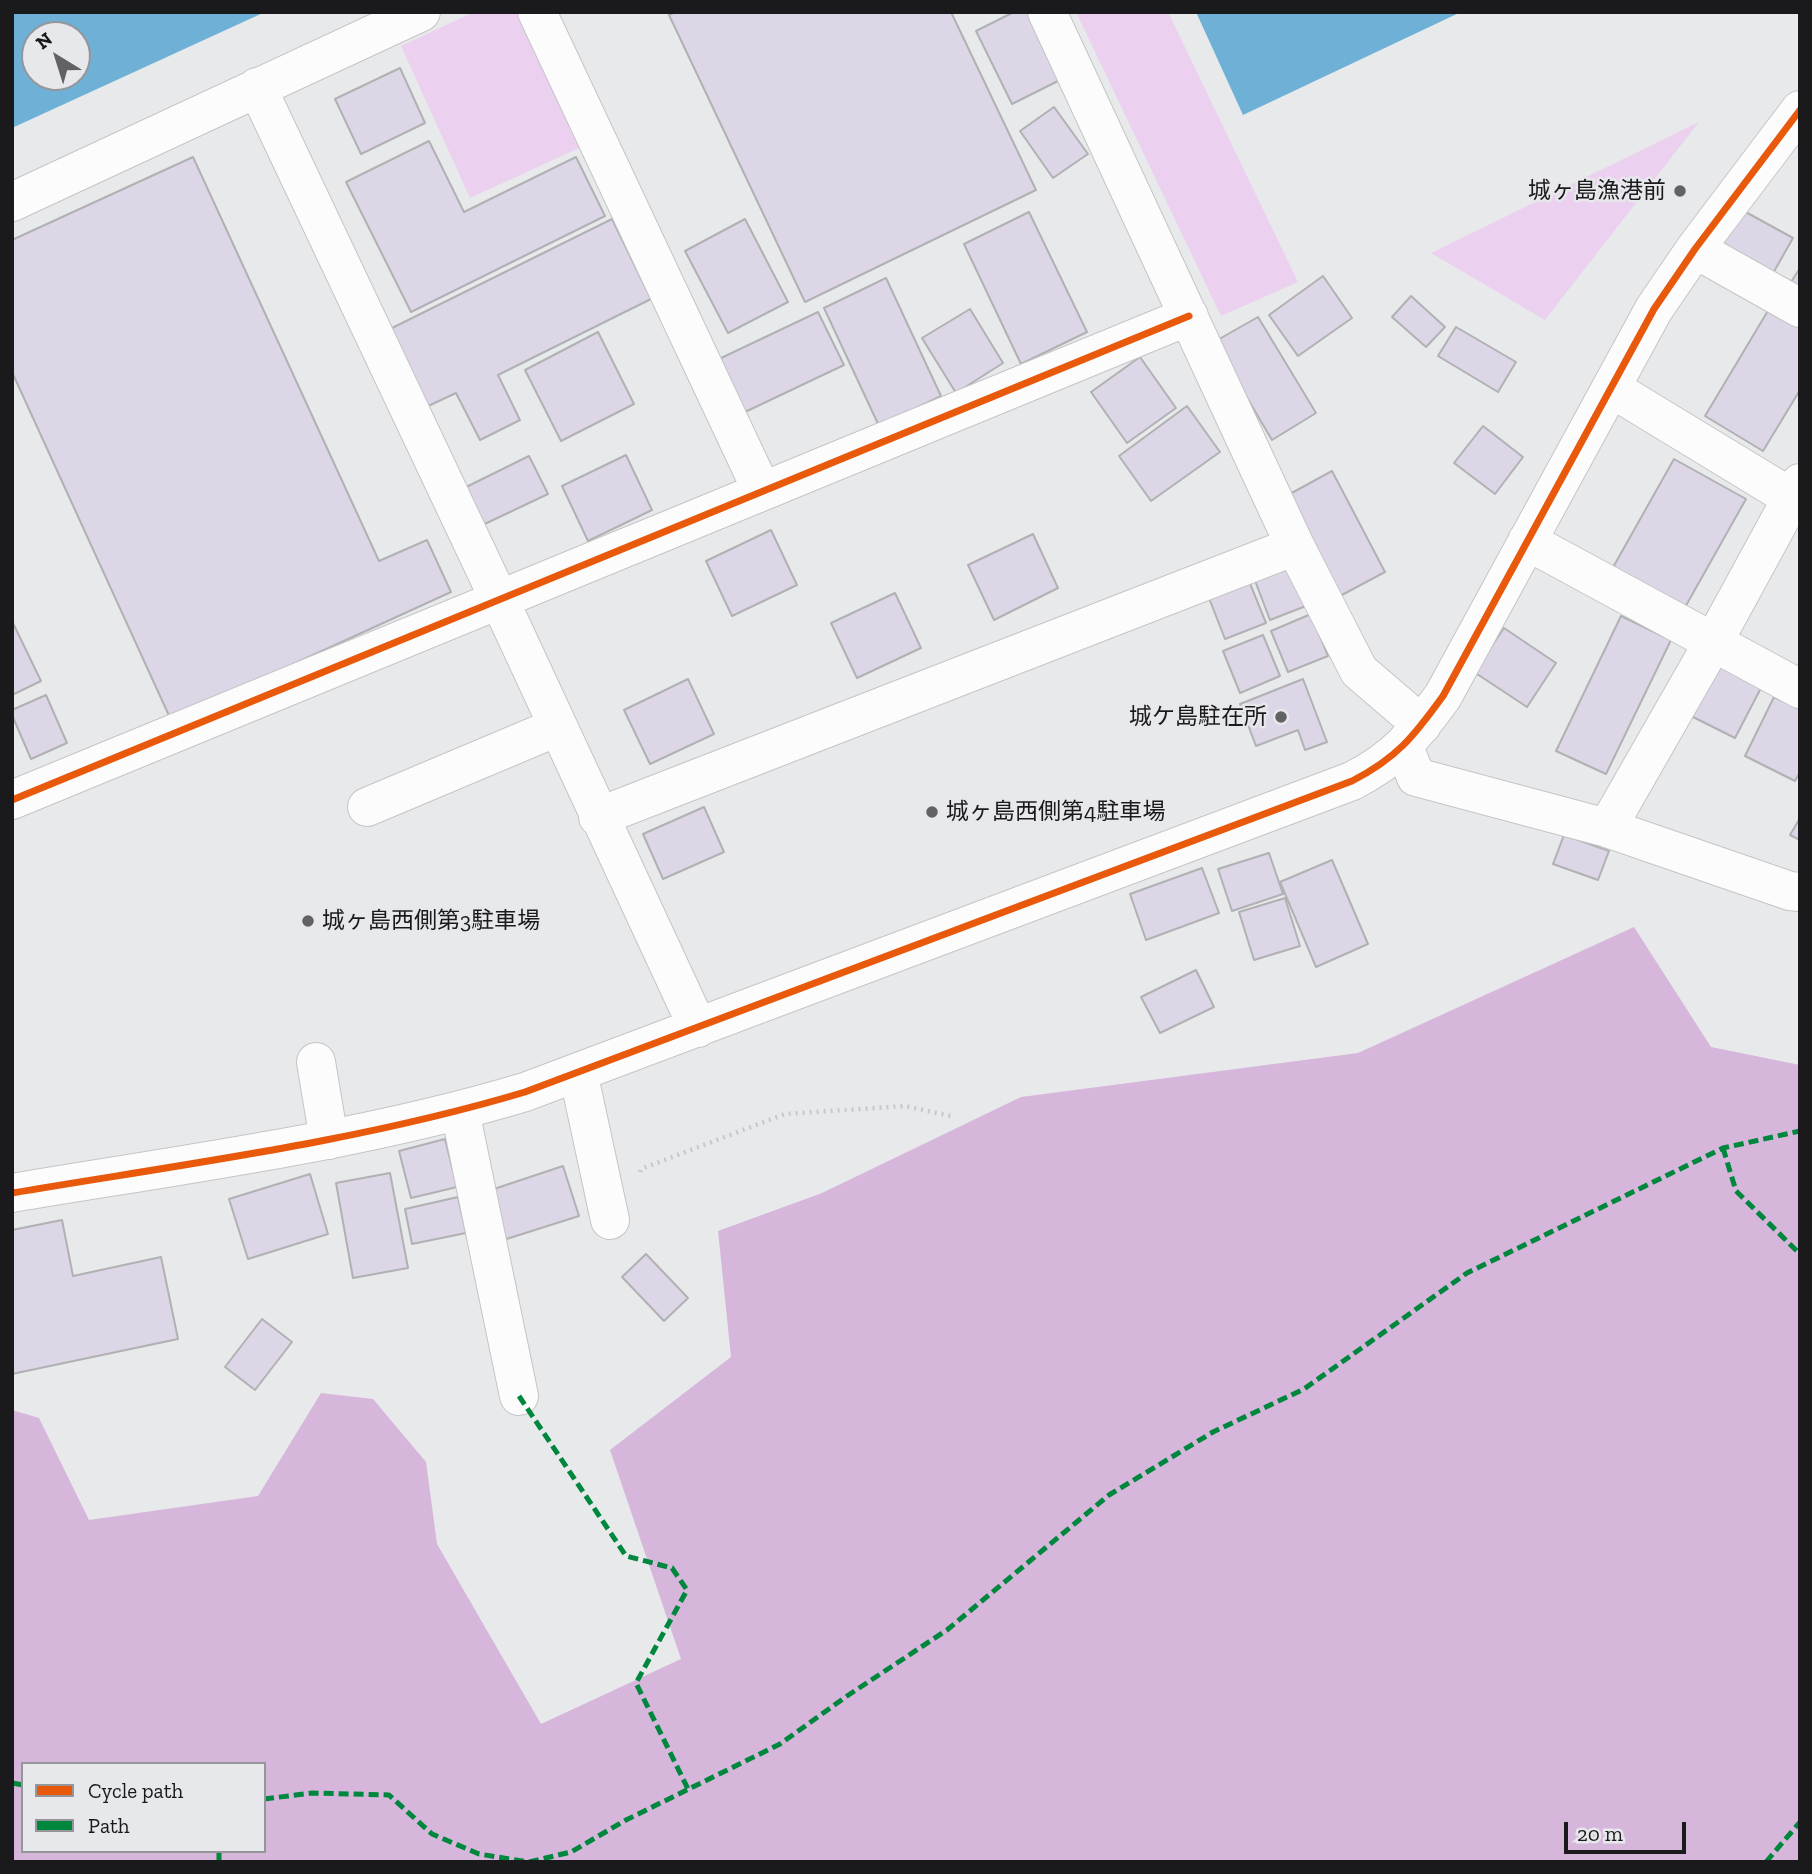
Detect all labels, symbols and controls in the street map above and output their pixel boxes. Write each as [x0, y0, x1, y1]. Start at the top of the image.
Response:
north arrow [21, 21, 91, 91]
text: N [31, 27, 57, 54]
place label: 城ヶ島漁港前 [1528, 177, 1666, 205]
marker: 城ヶ島漁港前 [1672, 183, 1688, 199]
place label: 城ケ島駐在所 [1129, 703, 1267, 731]
marker: 城ケ島駐在所 [1273, 709, 1289, 725]
place label: 城ヶ島西側第4駐車場 [946, 798, 1165, 826]
marker: 城ヶ島西側第4駐車場 [924, 804, 940, 820]
place label: 城ヶ島西側第3駐車場 [322, 907, 540, 935]
marker: 城ヶ島西側第3駐車場 [300, 913, 316, 929]
legend [21, 1762, 266, 1853]
text: Cycle path [88, 1778, 183, 1803]
scale bar [1567, 1808, 1689, 1852]
text: Path [88, 1813, 130, 1838]
text: 20 m [1577, 1821, 1623, 1846]

